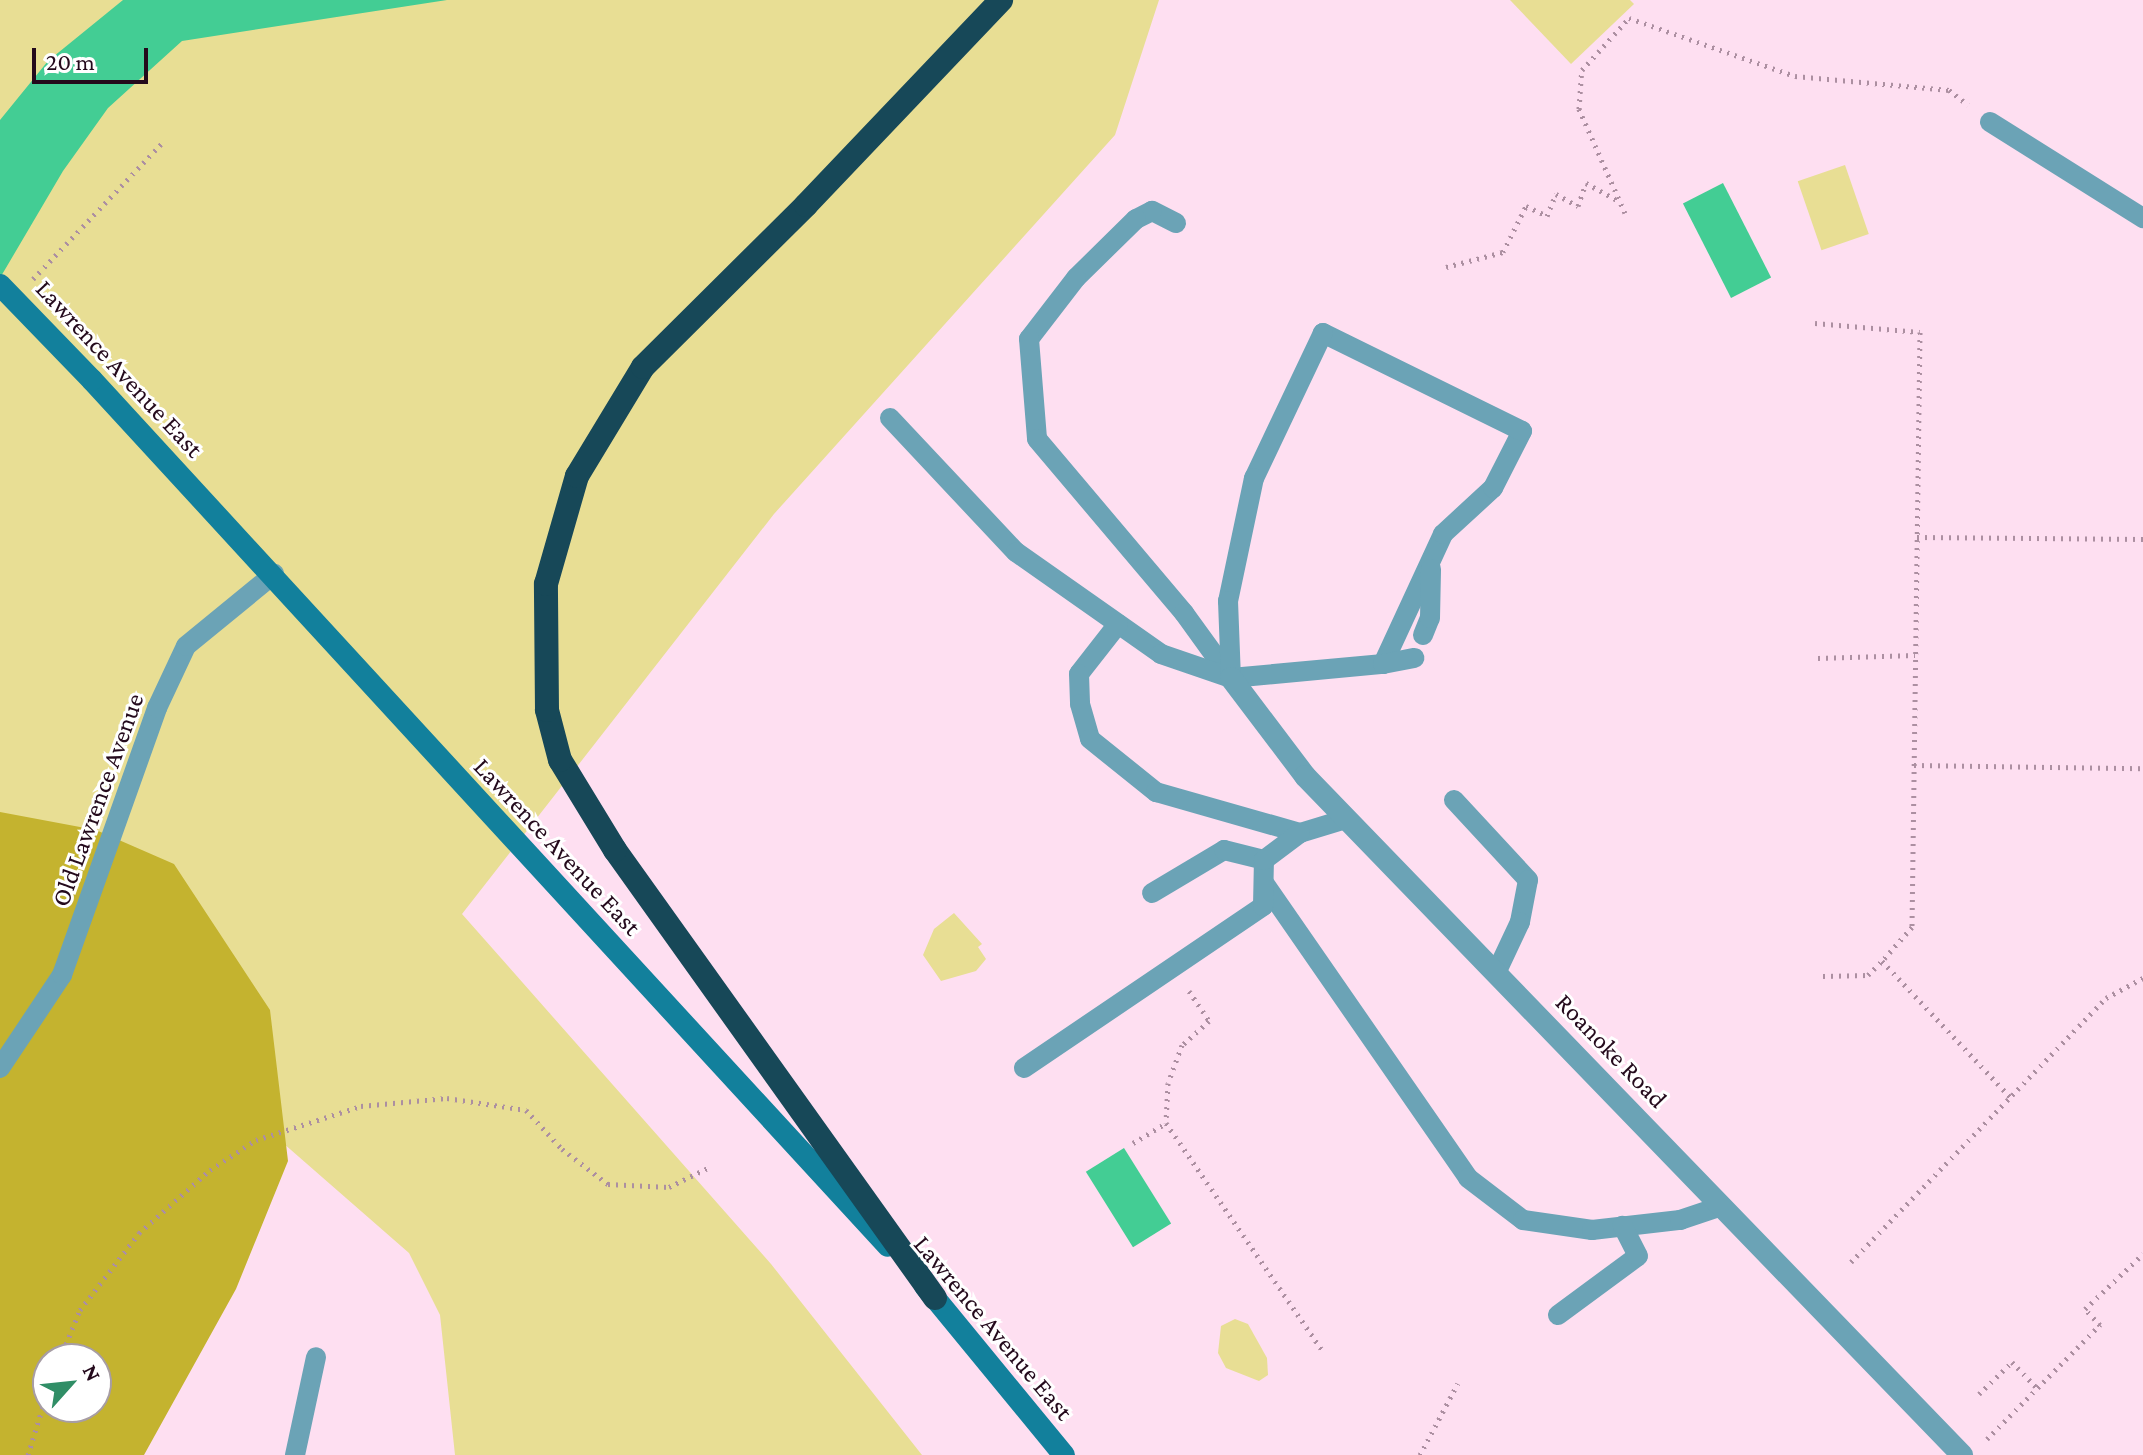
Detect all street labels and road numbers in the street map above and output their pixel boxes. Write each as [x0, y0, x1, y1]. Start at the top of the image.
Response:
street label: Lawrence Avenue East [29, 274, 209, 464]
street label: Old Lawrence Avenue [45, 689, 151, 911]
street label: Lawrence Avenue East [467, 752, 647, 942]
street label: Roanoke Road [1549, 987, 1673, 1115]
street label: Lawrence Avenue East [907, 1229, 1079, 1427]

